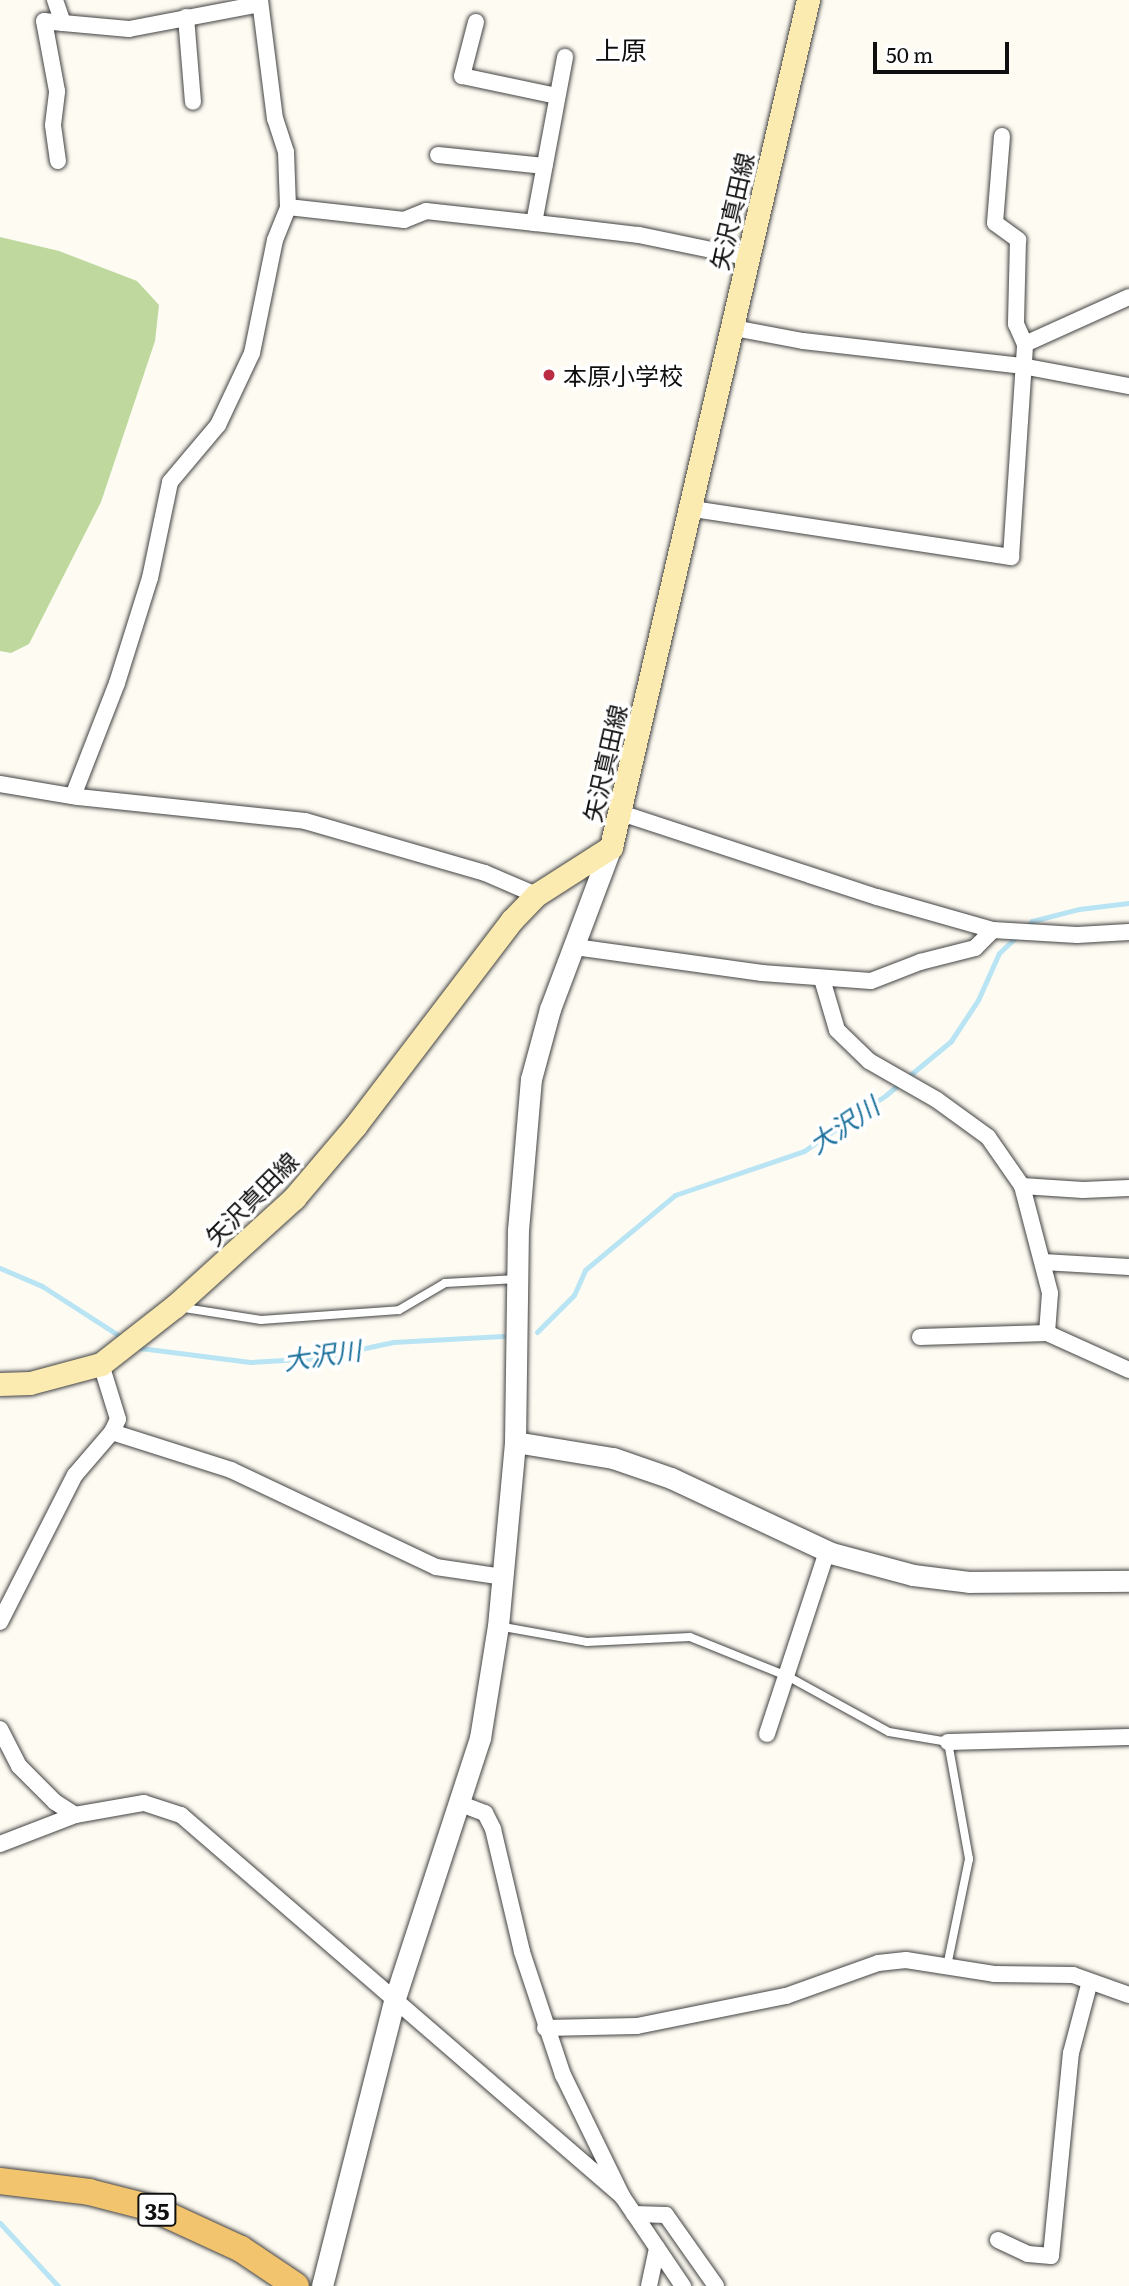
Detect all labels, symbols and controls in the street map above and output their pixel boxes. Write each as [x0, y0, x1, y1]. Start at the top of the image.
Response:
scale bar [877, 28, 1014, 72]
district label: 上原 [595, 33, 647, 65]
text: 50 m [886, 38, 933, 69]
street label: 矢沢真田線 [703, 149, 759, 273]
place label: 本原小学校 [563, 361, 683, 389]
marker: 本原小学校 [541, 367, 557, 383]
street label: 矢沢真田線 [576, 701, 632, 825]
water label: 大沢川 [802, 1089, 884, 1159]
street label: 矢沢真田線 [198, 1145, 304, 1251]
water label: 大沢川 [281, 1333, 363, 1375]
road number: 35 [136, 2190, 178, 2230]

